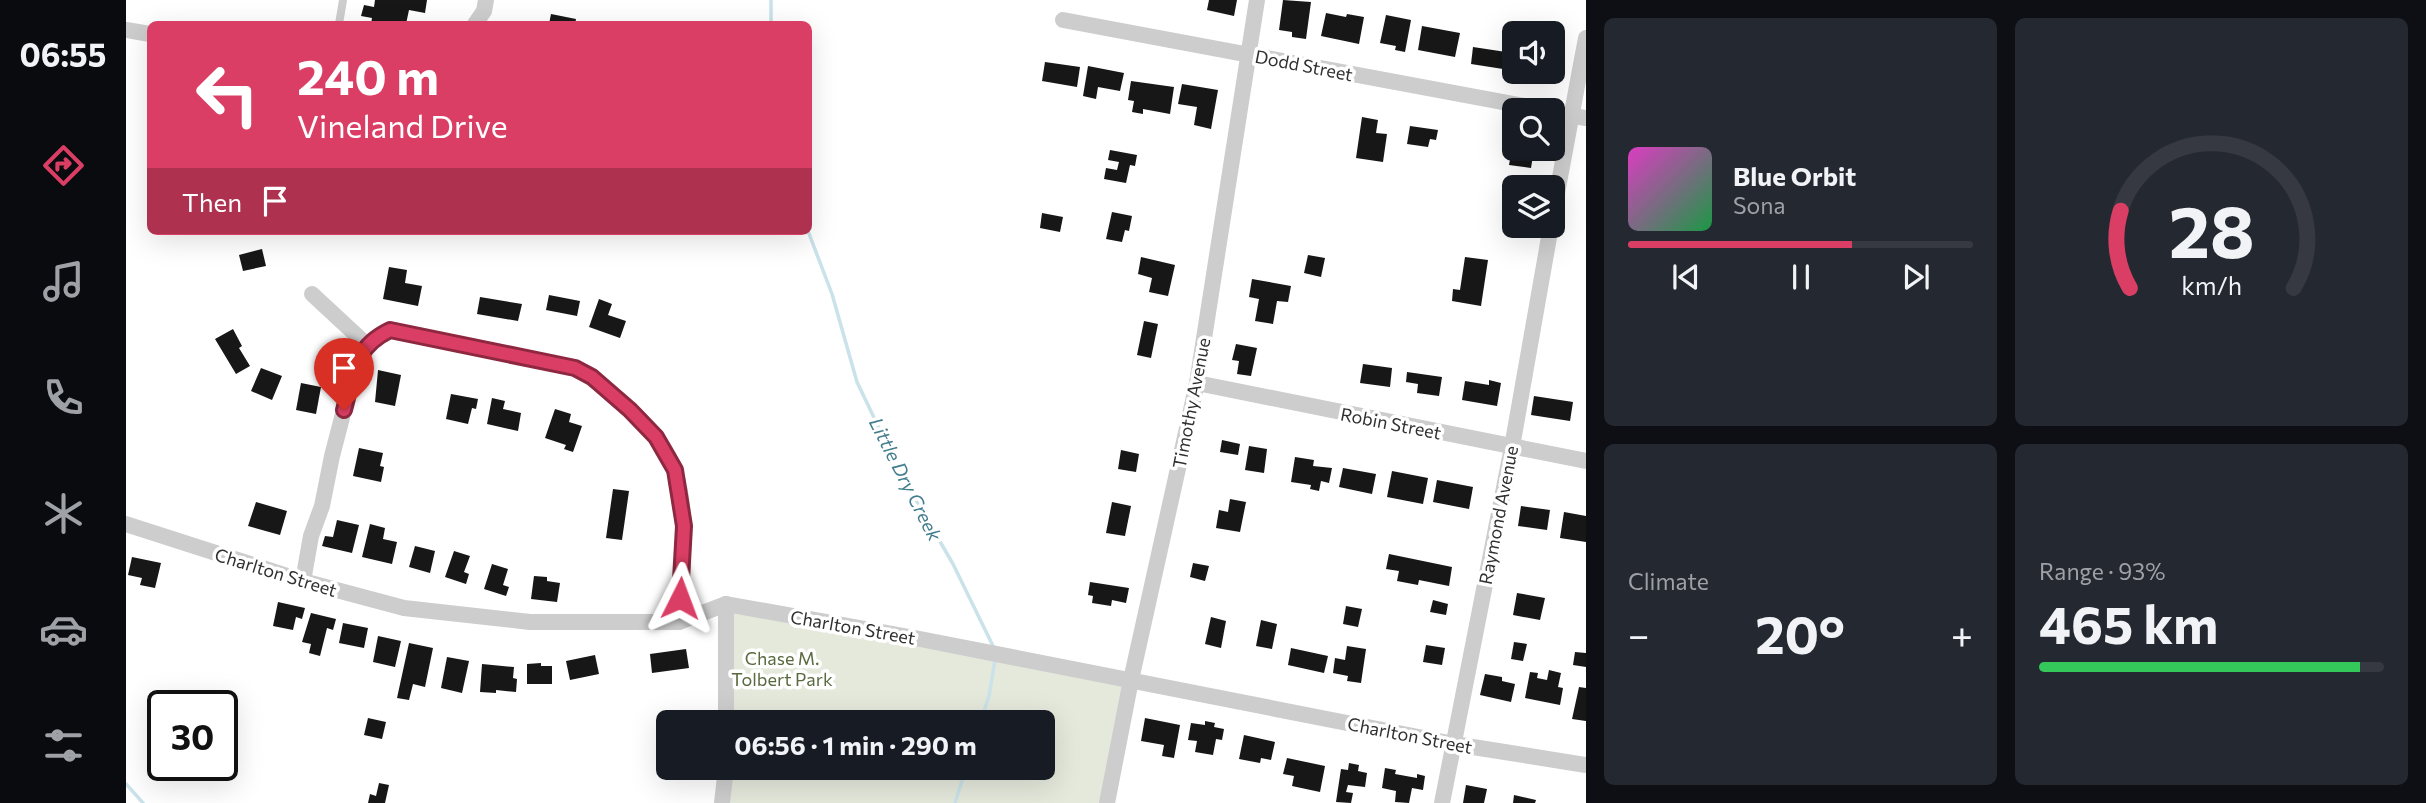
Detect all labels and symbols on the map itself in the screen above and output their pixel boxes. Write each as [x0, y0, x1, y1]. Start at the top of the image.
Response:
street label: Dodd Street [1253, 45, 1355, 85]
street label: Timothy Avenue [1168, 336, 1214, 470]
pin [314, 338, 374, 410]
street label: Robin Street [1339, 402, 1443, 444]
water label: Little Dry Creek [865, 413, 947, 545]
street label: Raymond Avenue [1474, 444, 1522, 586]
street label: Charlton Street [212, 543, 340, 601]
position arrow [643, 561, 717, 635]
street label: Charlton Street [789, 605, 917, 649]
park label: Chase M. Tolbert Park [731, 647, 833, 690]
speed limit sign: 30 [147, 690, 238, 781]
street label: Charlton Street [1346, 712, 1474, 758]

